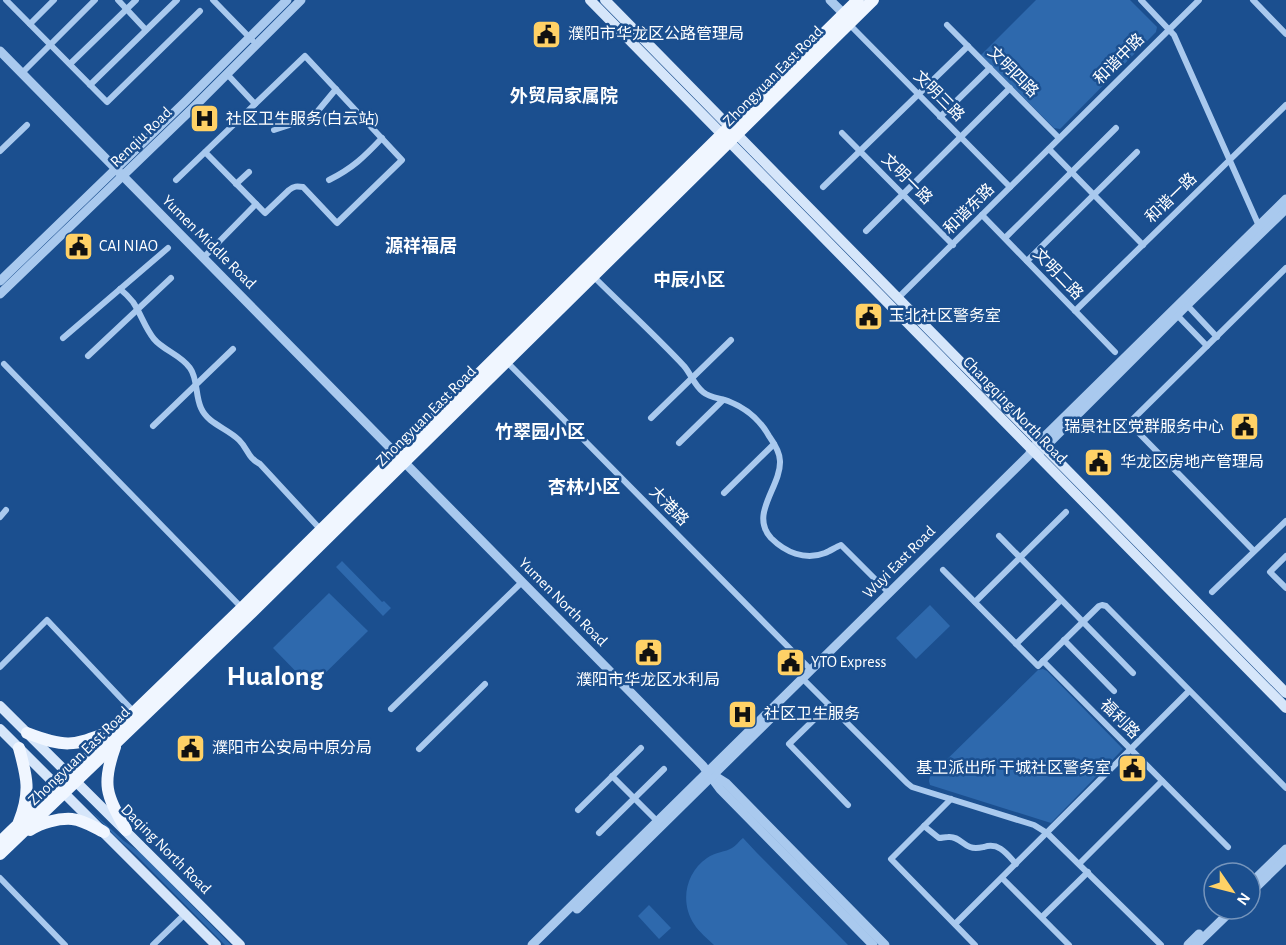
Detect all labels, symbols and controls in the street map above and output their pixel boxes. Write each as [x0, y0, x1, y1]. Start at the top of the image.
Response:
public building icon: 濮阳市华龙区公路管理局 [531, 18, 563, 50]
street label: Zhongyuan East Road [720, 23, 827, 130]
place label: 濮阳市华龙区公路管理局 [568, 25, 744, 42]
street label: 和谐中路 [1090, 30, 1147, 87]
street label: 文明四路 [985, 43, 1042, 100]
street label: 文明三路 [911, 67, 968, 124]
district label: 外贸局家属院 [510, 86, 618, 106]
hospital icon: 社区卫生服务(白云站) [189, 103, 221, 135]
street label: Renqiu Road [107, 104, 175, 170]
place label: 社区卫生服务(白云站) [226, 110, 380, 127]
street label: 文明一路 [879, 150, 936, 207]
street label: 和谐一路 [1142, 169, 1200, 226]
street label: 和谐东路 [940, 180, 997, 237]
street label: Yumen Middle Road [159, 192, 259, 292]
public building icon: CAI NIAO [62, 230, 94, 262]
district label: 源祥福居 [385, 236, 457, 256]
place label: CAI NIAO [99, 238, 158, 254]
street label: 文明二路 [1030, 245, 1087, 303]
district label: 中辰小区 [653, 271, 725, 290]
public building icon: 玉北社区警务室 [852, 300, 884, 332]
place label: 玉北社区警务室 [889, 307, 1001, 324]
street label: Changqing North Road [960, 353, 1070, 467]
street label: Zhongyuan East Road [373, 363, 480, 470]
public building icon: 瑞景社区党群服务中心 [1229, 411, 1261, 443]
place label: 瑞景社区党群服务中心 [1064, 418, 1224, 435]
district label: 竹翠园小区 [495, 422, 585, 442]
public building icon: 华龙区房地产管理局 [1083, 446, 1115, 478]
place label: 华龙区房地产管理局 [1120, 453, 1264, 470]
district label: 杏林小区 [548, 478, 620, 497]
street label: 大港路 [646, 483, 692, 529]
street label: Wuyi East Road [860, 523, 939, 602]
street label: Yumen North Road [516, 555, 610, 649]
public building icon: 濮阳市华龙区水利局 [632, 636, 664, 668]
public building icon: YTO Express [774, 646, 806, 678]
place label: YTO Express [811, 654, 887, 670]
district label: Hualong [226, 663, 325, 691]
place label: 濮阳市华龙区水利局 [576, 671, 720, 688]
street label: 福利路 [1097, 696, 1143, 742]
hospital icon: 社区卫生服务 [727, 698, 759, 730]
street label: Zhongyuan East Road [25, 704, 133, 809]
place label: 社区卫生服务 [764, 705, 860, 722]
public building icon: 濮阳市公安局中原分局 [175, 732, 207, 764]
place label: 濮阳市公安局中原分局 [212, 739, 372, 756]
public building icon: 基卫派出所 干城社区警务室 [1116, 752, 1148, 784]
place label: 基卫派出所 干城社区警务室 [916, 759, 1111, 776]
street label: Daqing North Road [118, 801, 214, 897]
north arrow [1202, 861, 1262, 921]
text: N [1234, 890, 1253, 908]

